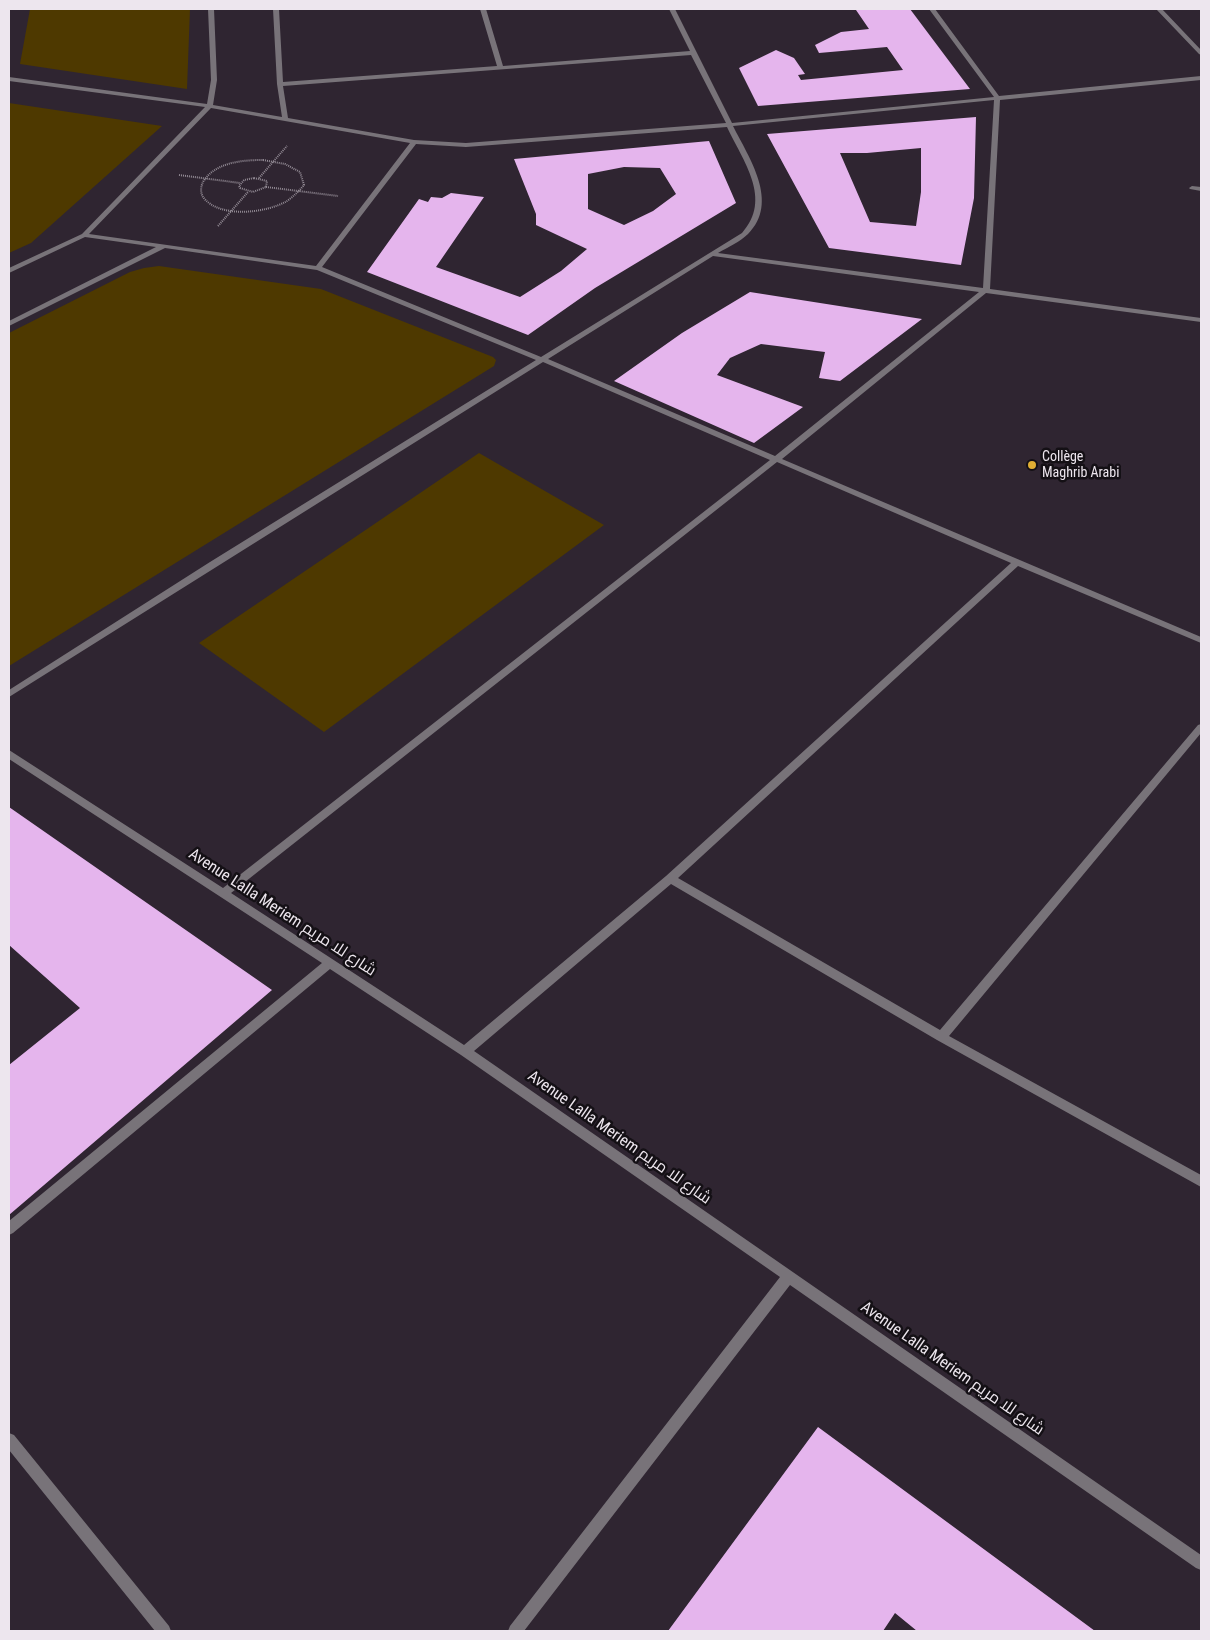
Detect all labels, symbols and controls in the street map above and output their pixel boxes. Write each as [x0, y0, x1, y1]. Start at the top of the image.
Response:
place label: Collège Maghrib Arabi [1042, 449, 1119, 482]
marker: Collège Maghrib Arabi [1026, 459, 1038, 471]
street label: Avenue Lalla Meriem شارع للا مريم [185, 845, 379, 981]
street label: Avenue Lalla Meriem شارع للا مريم [524, 1067, 714, 1209]
street label: Avenue Lalla Meriem شارع للا مريم [857, 1298, 1047, 1440]

